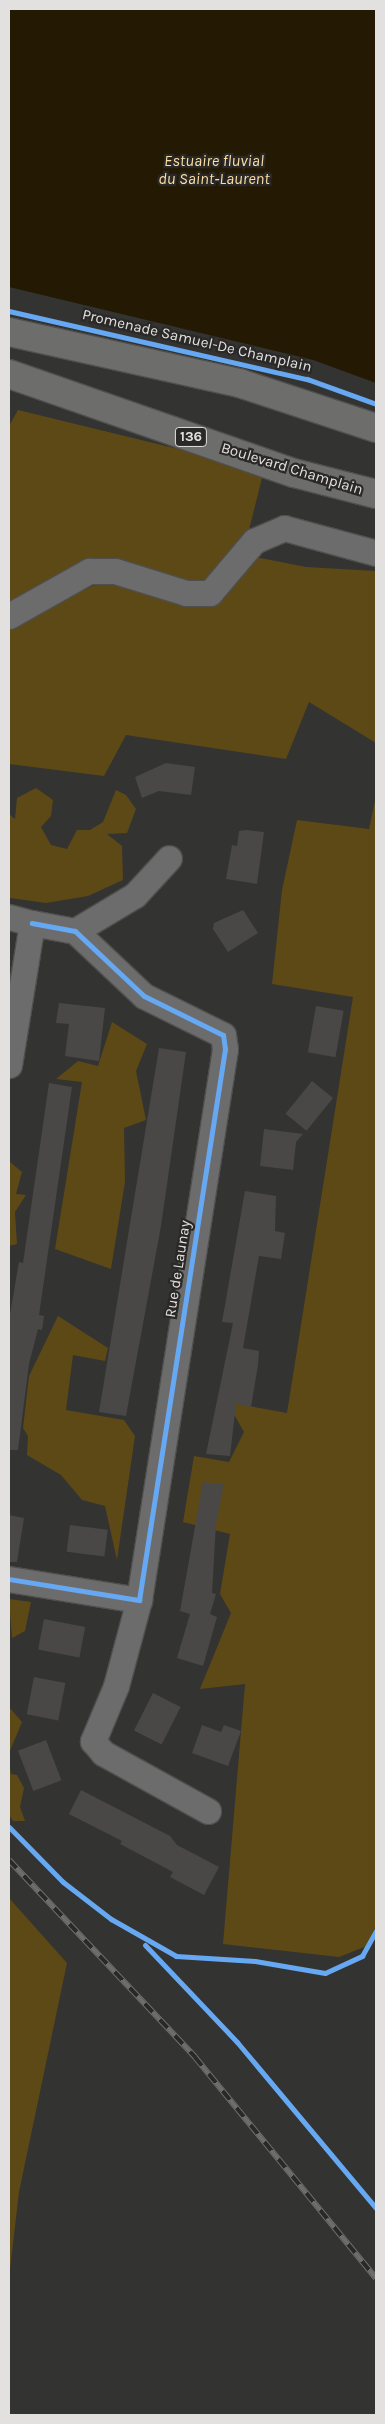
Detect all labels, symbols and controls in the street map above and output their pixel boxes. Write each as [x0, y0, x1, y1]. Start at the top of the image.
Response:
water label: Estuaire fluvial du Saint-Laurent [158, 151, 270, 189]
street label: Promenade Samuel-De Champlain [80, 306, 314, 376]
road number: 136 [175, 426, 207, 448]
street label: Boulevard Champlain [219, 439, 365, 499]
street label: Rue de Launay [161, 1219, 195, 1319]

